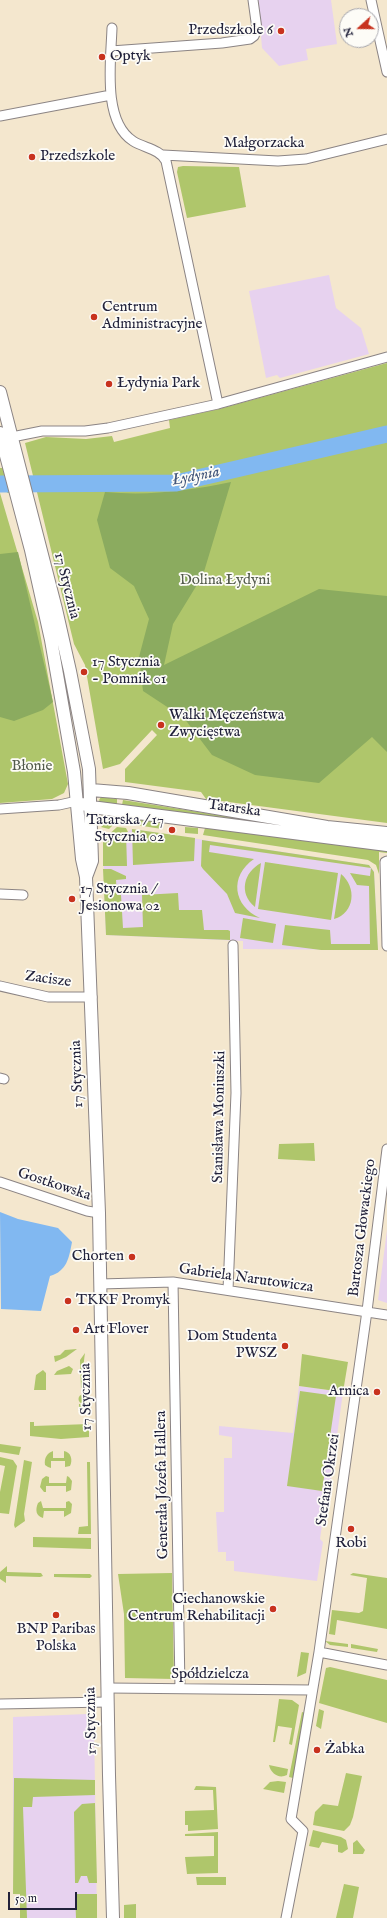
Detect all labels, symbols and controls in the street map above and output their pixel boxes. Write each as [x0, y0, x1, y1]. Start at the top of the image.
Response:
north arrow [339, 8, 379, 48]
place label: Przedszkole 6 [188, 22, 273, 40]
text: N [340, 25, 357, 39]
marker: Przedszkole 6 [276, 26, 286, 36]
place label: Optyk [110, 48, 151, 66]
marker: Optyk [97, 52, 107, 62]
street label: Małgorzacka [224, 135, 304, 153]
place label: Przedszkole [40, 148, 115, 166]
marker: Przedszkole [27, 152, 37, 162]
place label: Centrum Administracyjne [102, 299, 202, 334]
marker: Centrum Administracyjne [89, 312, 99, 322]
place label: Łydynia Park [117, 375, 200, 393]
marker: Łydynia Park [104, 379, 114, 389]
water label: Łydynia [170, 463, 222, 491]
street label: 17 Stycznia [49, 551, 83, 621]
park label: Dolina Łydyni [180, 572, 270, 590]
place label: 17 Stycznia - Pomnik 01 [92, 654, 166, 689]
marker: 17 Stycznia - Pomnik 01 [79, 667, 89, 677]
place label: Walki Męczeństwa Zwycięstwa [169, 707, 284, 742]
marker: Walki Męczeństwa Zwycięstwa [156, 720, 166, 730]
park label: Błonie [12, 758, 52, 776]
street label: Tatarska [206, 796, 262, 822]
place label: Tatarska / 17 Stycznia 02 [87, 812, 164, 847]
marker: Tatarska / 17 Stycznia 02 [167, 825, 177, 835]
place label: 17 Stycznia / Jesionowa 02 [80, 881, 160, 916]
marker: 17 Stycznia / Jesionowa 02 [67, 894, 77, 904]
street label: Zacisze [24, 968, 72, 992]
street label: 17 Stycznia [68, 1040, 88, 1108]
street label: Stanisława Moniuszki [210, 1051, 230, 1183]
street label: Bartosza Głowackiego [346, 1158, 380, 1298]
street label: Gostkowska [15, 1165, 93, 1205]
place label: Chorten [72, 1248, 124, 1266]
marker: Chorten [127, 1252, 137, 1262]
street label: Gabriela Narutowicza [178, 1261, 314, 1297]
place label: TKKF Promyk [76, 1292, 170, 1310]
marker: TKKF Promyk [63, 1296, 73, 1306]
place label: Art Flover [84, 1321, 149, 1339]
marker: Art Flover [71, 1325, 81, 1335]
place label: Dom Studenta PWSZ [187, 1328, 277, 1363]
marker: Dom Studenta PWSZ [280, 1341, 290, 1351]
street label: 17 Stycznia [77, 1363, 97, 1431]
place label: Arnica [328, 1383, 369, 1401]
marker: Arnica [372, 1387, 382, 1397]
street label: Generała Józefa Hallera [153, 1410, 173, 1560]
street label: Stefana Okrzei [314, 1433, 344, 1527]
marker: Robi [346, 1524, 356, 1534]
place label: Robi [335, 1535, 367, 1553]
place label: Ciechanowskie Centrum Rehabilitacji [128, 1591, 265, 1626]
marker: Ciechanowskie Centrum Rehabilitacji [268, 1604, 278, 1614]
marker: BNP Paribas Polska [51, 1610, 61, 1620]
place label: BNP Paribas Polska [16, 1621, 96, 1656]
street label: Spółdzielcza [171, 1666, 249, 1684]
street label: 17 Stycznia [82, 1687, 102, 1755]
place label: Żabka [325, 1741, 364, 1759]
marker: Żabka [312, 1745, 322, 1755]
scale bar [10, 1884, 79, 1910]
text: 50 m [15, 1891, 37, 1906]

